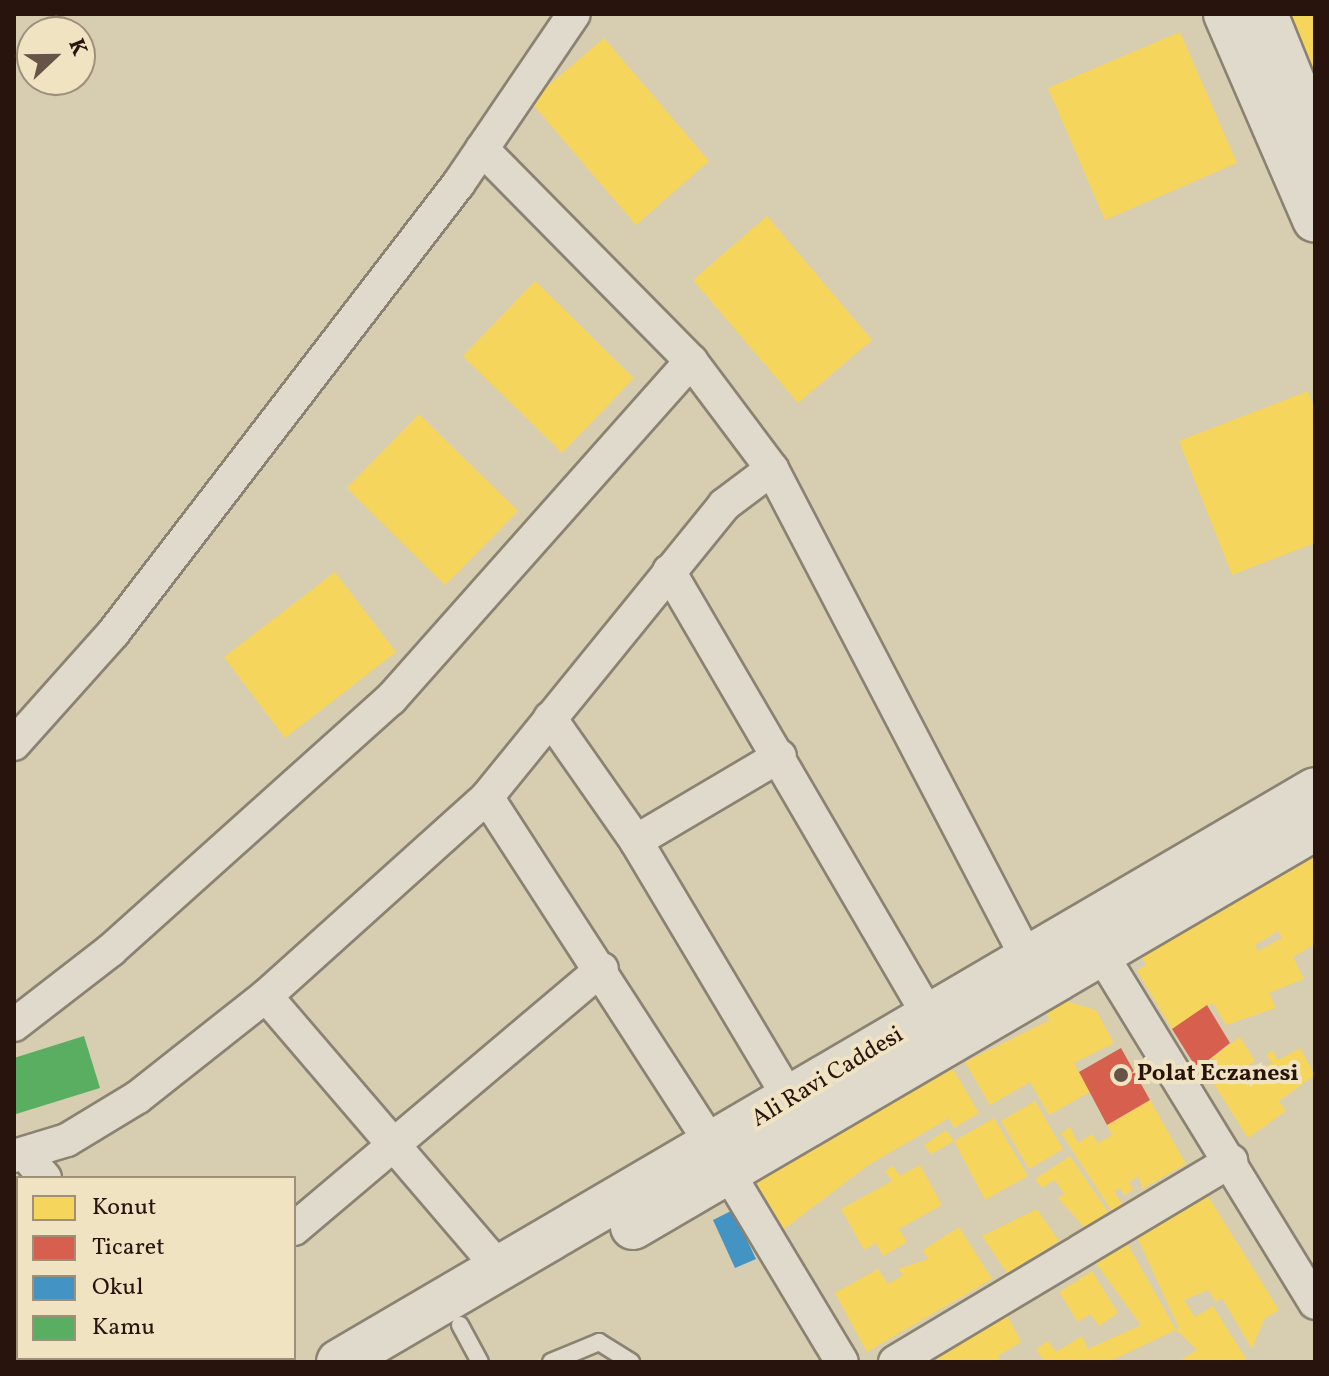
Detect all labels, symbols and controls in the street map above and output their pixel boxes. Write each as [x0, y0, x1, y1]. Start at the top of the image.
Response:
north arrow [16, 16, 96, 96]
text: K [60, 34, 94, 61]
street label: Ali Ravi Caddesi [747, 1021, 909, 1135]
place label: Polat Eczanesi [1137, 1061, 1299, 1089]
marker: Polat Eczanesi [1112, 1066, 1130, 1084]
legend [16, 1176, 296, 1360]
text: Konut [92, 1191, 156, 1225]
text: Ticaret [92, 1231, 165, 1265]
text: Okul [92, 1271, 143, 1305]
text: Kamu [92, 1311, 155, 1345]

